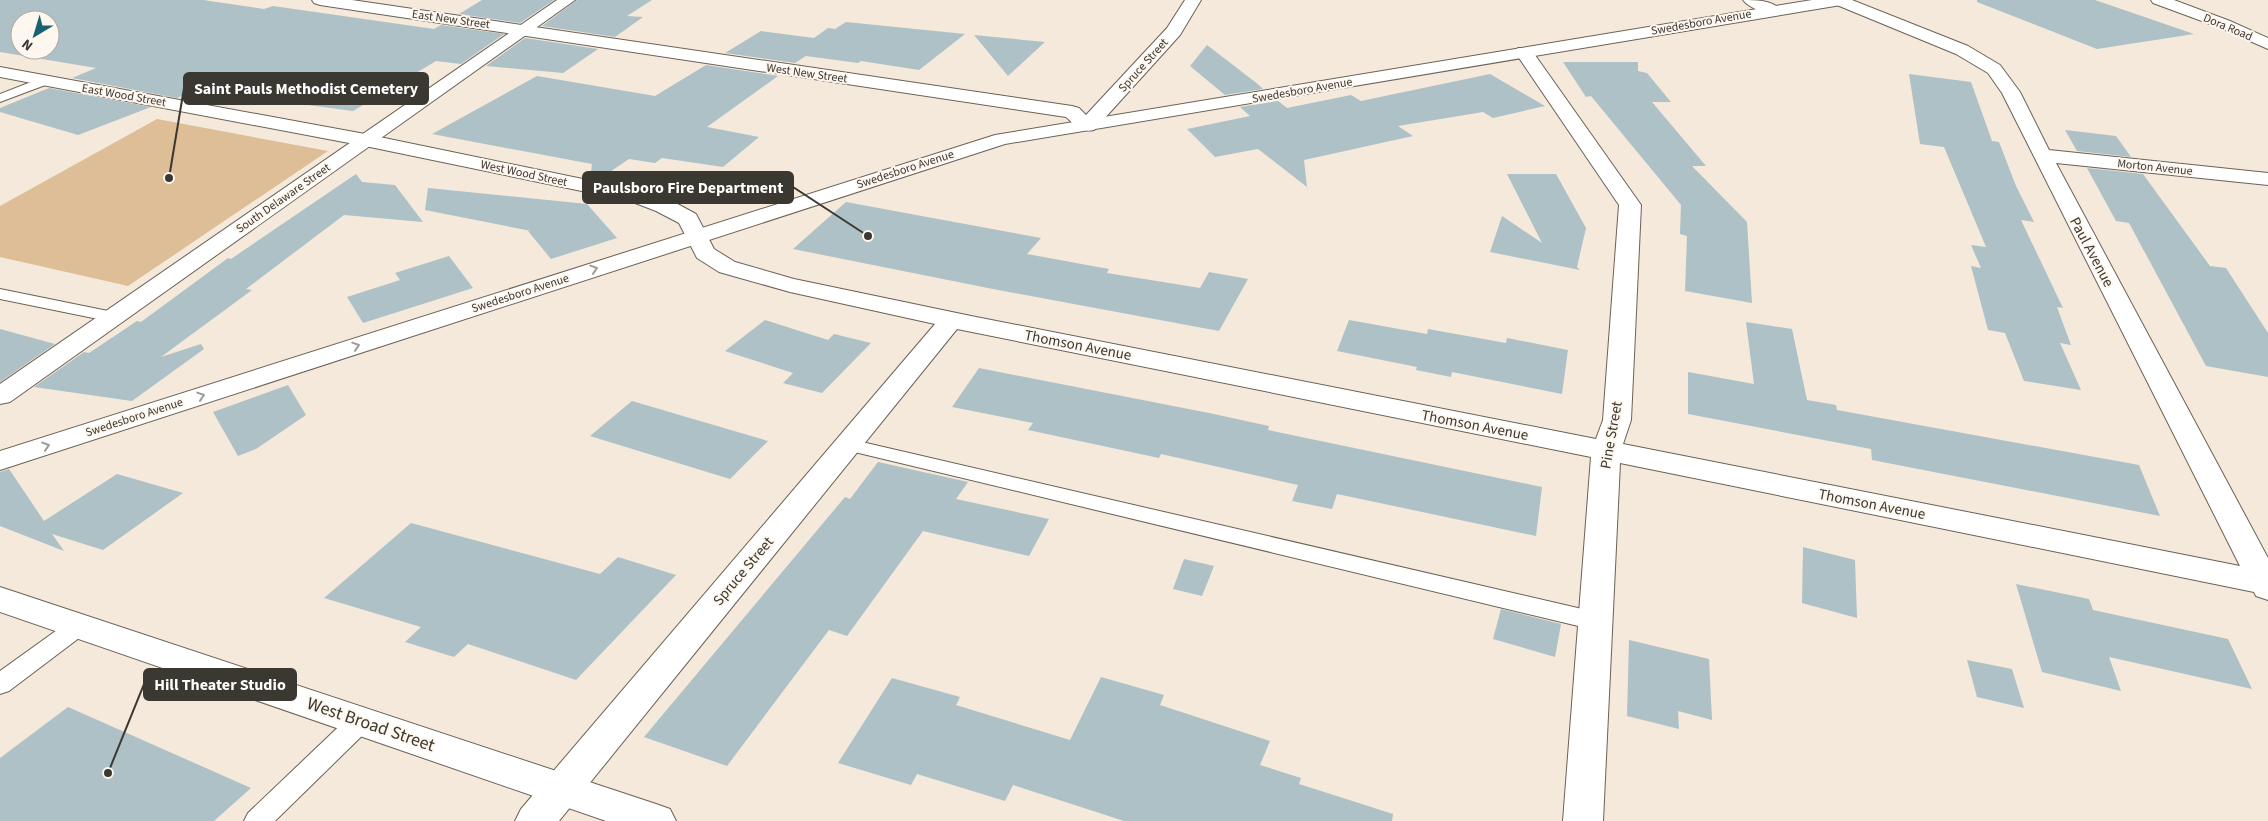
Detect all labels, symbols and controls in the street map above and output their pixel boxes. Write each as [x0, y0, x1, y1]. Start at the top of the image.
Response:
street label: Swedesboro Avenue [1650, 5, 1753, 40]
street label: East New Street [411, 6, 491, 33]
street label: Dora Road [2201, 9, 2255, 45]
north arrow [10, 10, 60, 60]
text: N [18, 34, 37, 55]
street label: Spruce Street [1115, 35, 1172, 96]
street label: West New Street [765, 59, 848, 88]
callout: Saint Pauls Methodist Cemetery [184, 73, 428, 104]
street label: Swedesboro Avenue [1251, 73, 1354, 108]
text: Saint Pauls Methodist Cemetery [194, 78, 419, 100]
street label: East Wood Street [80, 80, 167, 111]
street label: Swedesboro Avenue [854, 146, 956, 193]
street label: Morton Avenue [2116, 155, 2194, 180]
street label: West Wood Street [479, 156, 569, 191]
street label: South Delaware Street [233, 159, 334, 237]
callout: Paulsboro Fire Department [583, 172, 793, 203]
text: Paulsboro Fire Department [593, 177, 783, 199]
street label: Paul Avenue [2064, 213, 2119, 291]
one-way arrow [589, 265, 597, 275]
street label: Swedesboro Avenue [469, 270, 571, 317]
street label: Thomson Avenue [1023, 325, 1133, 366]
one-way arrow [351, 341, 359, 351]
one-way arrow [196, 391, 205, 401]
street label: Swedesboro Avenue [83, 394, 185, 441]
street label: Pine Street [1595, 400, 1628, 471]
street label: Thomson Avenue [1420, 405, 1530, 446]
one-way arrow [42, 441, 50, 451]
street label: Thomson Avenue [1817, 484, 1927, 525]
street label: Spruce Street [708, 532, 779, 610]
callout: Hill Theater Studio [144, 669, 296, 700]
text: Hill Theater Studio [154, 674, 286, 696]
street label: West Broad Street [303, 691, 438, 758]

